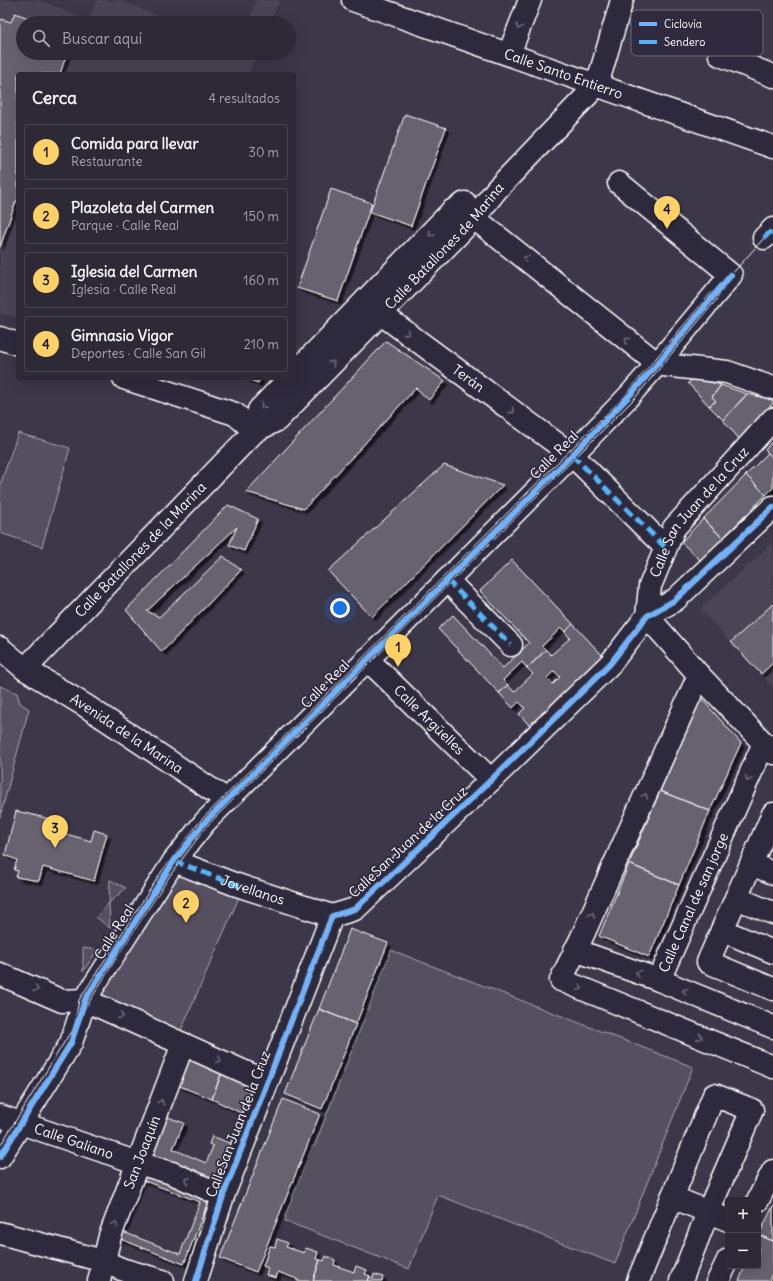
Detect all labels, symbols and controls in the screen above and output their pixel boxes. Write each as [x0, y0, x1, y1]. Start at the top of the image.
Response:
legend [631, 10, 763, 56]
search box [16, 16, 296, 60]
text: Ciclovía [664, 17, 702, 31]
one-way arrow [516, 24, 524, 31]
icon: search [30, 27, 52, 49]
text: Buscar aquí [62, 29, 142, 48]
text: Sendero [664, 35, 705, 49]
street label: Calle Santo Entierro [502, 45, 625, 103]
text: Cerca [32, 87, 77, 109]
text: 4 resultados [208, 90, 280, 107]
text: Comida para llevar [71, 134, 199, 153]
text: 1 [43, 144, 49, 161]
text: 30 m [249, 144, 279, 161]
text: Restaurante [71, 153, 143, 170]
street label: Calle Batallones de Marina [381, 179, 508, 313]
pin: 4 [654, 196, 680, 229]
text: Plazoleta del Carmen [71, 198, 214, 217]
text: 2 [42, 208, 50, 225]
text: 150 m [243, 208, 279, 225]
text: Parque · Calle Real [71, 217, 179, 234]
one-way arrow [428, 229, 436, 237]
one-way arrow [523, 256, 530, 263]
text: Iglesia del Carmen [71, 262, 198, 281]
text: 3 [42, 272, 50, 289]
text: 160 m [243, 272, 279, 289]
text: Iglesia · Calle Real [71, 281, 176, 298]
text: Gimnasio Vigor [71, 326, 173, 345]
one-way arrow [403, 328, 410, 335]
text: 4 [42, 336, 50, 353]
text: 210 m [244, 336, 279, 353]
one-way arrow [625, 337, 632, 344]
text: Deportes · Calle San Gil [71, 345, 206, 362]
one-way arrow [327, 360, 335, 368]
street label: Terán [449, 361, 488, 396]
one-way arrow [261, 401, 268, 409]
one-way arrow [507, 406, 514, 413]
street label: Calle Real [526, 427, 582, 483]
street label: Calle San Juan de la Cruz [646, 443, 753, 580]
street label: Calle Batallones de la Marina [71, 478, 210, 621]
your location [330, 598, 350, 618]
pin: 1 [385, 634, 411, 667]
street label: Calle Real [297, 656, 353, 712]
street label: Calle Argüelles [390, 681, 469, 759]
street label: Avenida de la Marina [67, 690, 187, 777]
one-way arrow [745, 775, 753, 782]
street label: CalleSan Juan de la Cruz [345, 782, 471, 902]
one-way arrow [640, 793, 648, 800]
pin: 3 [42, 815, 68, 848]
street label: Calle Canal de san jorge [655, 830, 732, 975]
street label: Jovellanos [218, 871, 287, 909]
pin: 2 [173, 890, 199, 923]
street label: Calle Real [90, 901, 138, 963]
one-way arrow [587, 911, 595, 918]
one-way arrow [635, 969, 642, 978]
one-way arrow [576, 983, 583, 991]
one-way arrow [32, 985, 39, 993]
one-way arrow [681, 988, 689, 996]
one-way arrow [116, 1011, 124, 1019]
one-way arrow [695, 1032, 703, 1040]
street label: CalleSan Juan de la Cruz [202, 1048, 274, 1200]
one-way arrow [214, 1055, 222, 1063]
one-way arrow [156, 1099, 164, 1106]
street label: San Joaquín [120, 1113, 164, 1192]
street label: Calle Galiano [32, 1119, 116, 1163]
one-way arrow [184, 1177, 192, 1185]
map controls [725, 1197, 761, 1269]
button: + [725, 1197, 761, 1233]
one-way arrow [110, 1220, 118, 1227]
button: − [725, 1233, 761, 1269]

